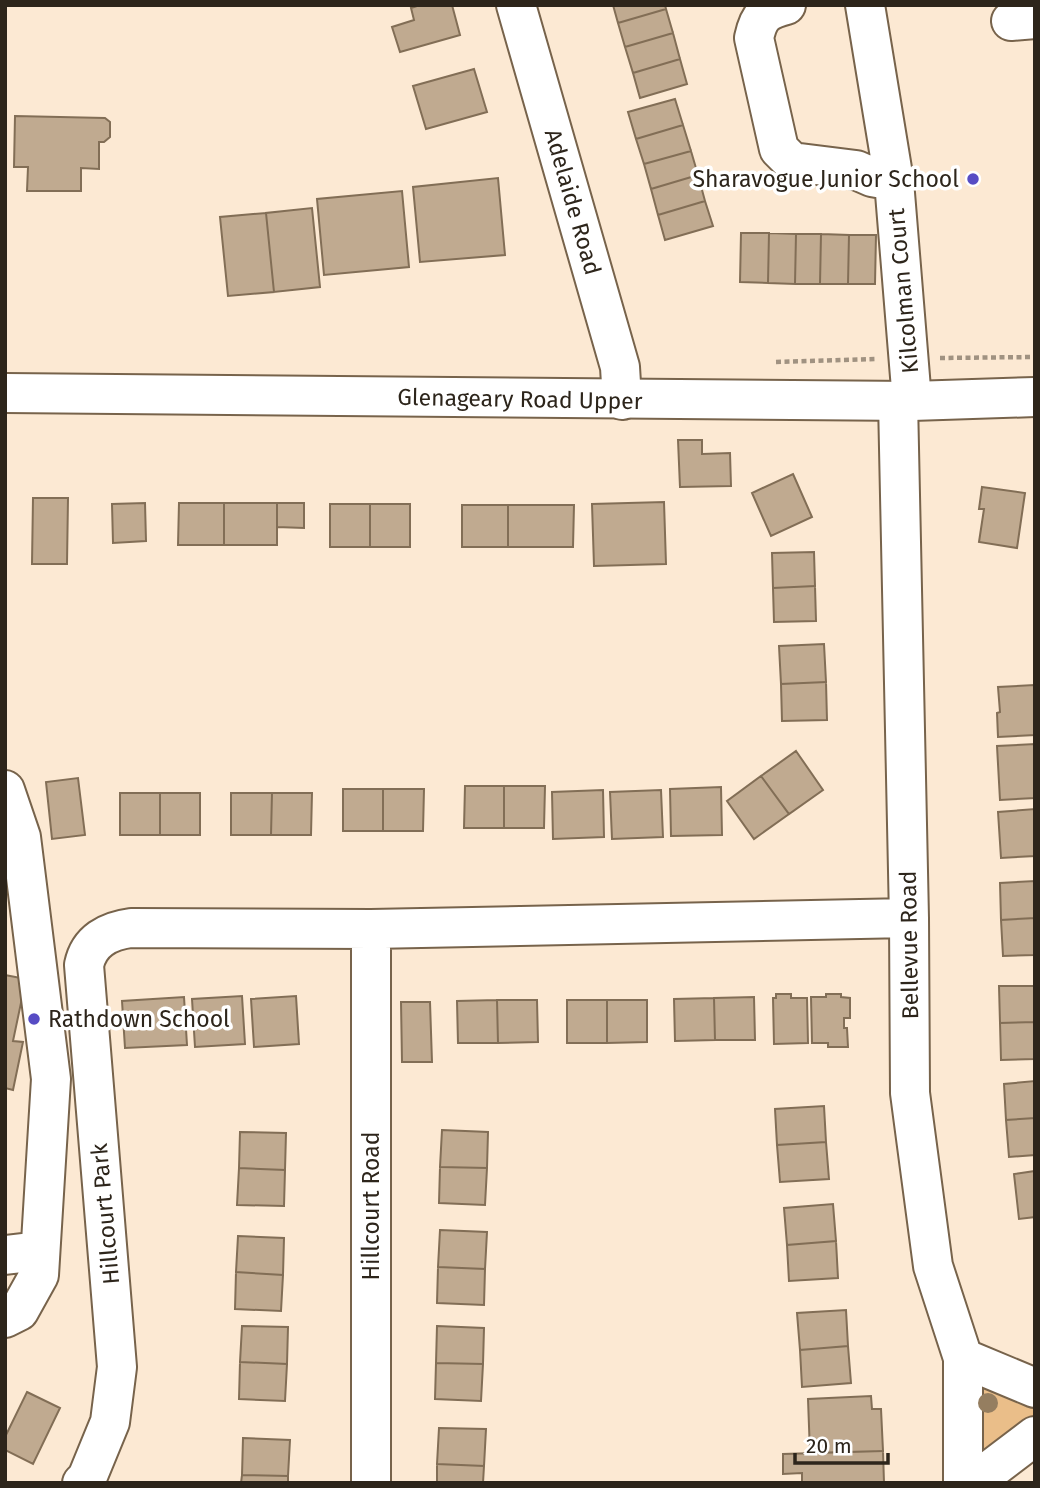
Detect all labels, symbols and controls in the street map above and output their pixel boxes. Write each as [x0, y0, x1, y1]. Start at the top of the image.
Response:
street label: Adelaide Road [539, 126, 607, 278]
place label: Sharavogue Junior School [692, 165, 959, 193]
marker: Sharavogue Junior School [965, 171, 981, 187]
street label: Kilcolman Court [882, 207, 924, 375]
street label: Glenageary Road Upper [397, 383, 643, 415]
street label: Bellevue Road [894, 870, 924, 1020]
place label: Rathdown School [48, 1005, 230, 1033]
marker: Rathdown School [26, 1011, 42, 1027]
street label: Hillcourt Road [357, 1131, 385, 1281]
street label: Hillcourt Park [85, 1142, 125, 1286]
scale bar [795, 1422, 888, 1466]
text: 20 m [806, 1433, 852, 1459]

